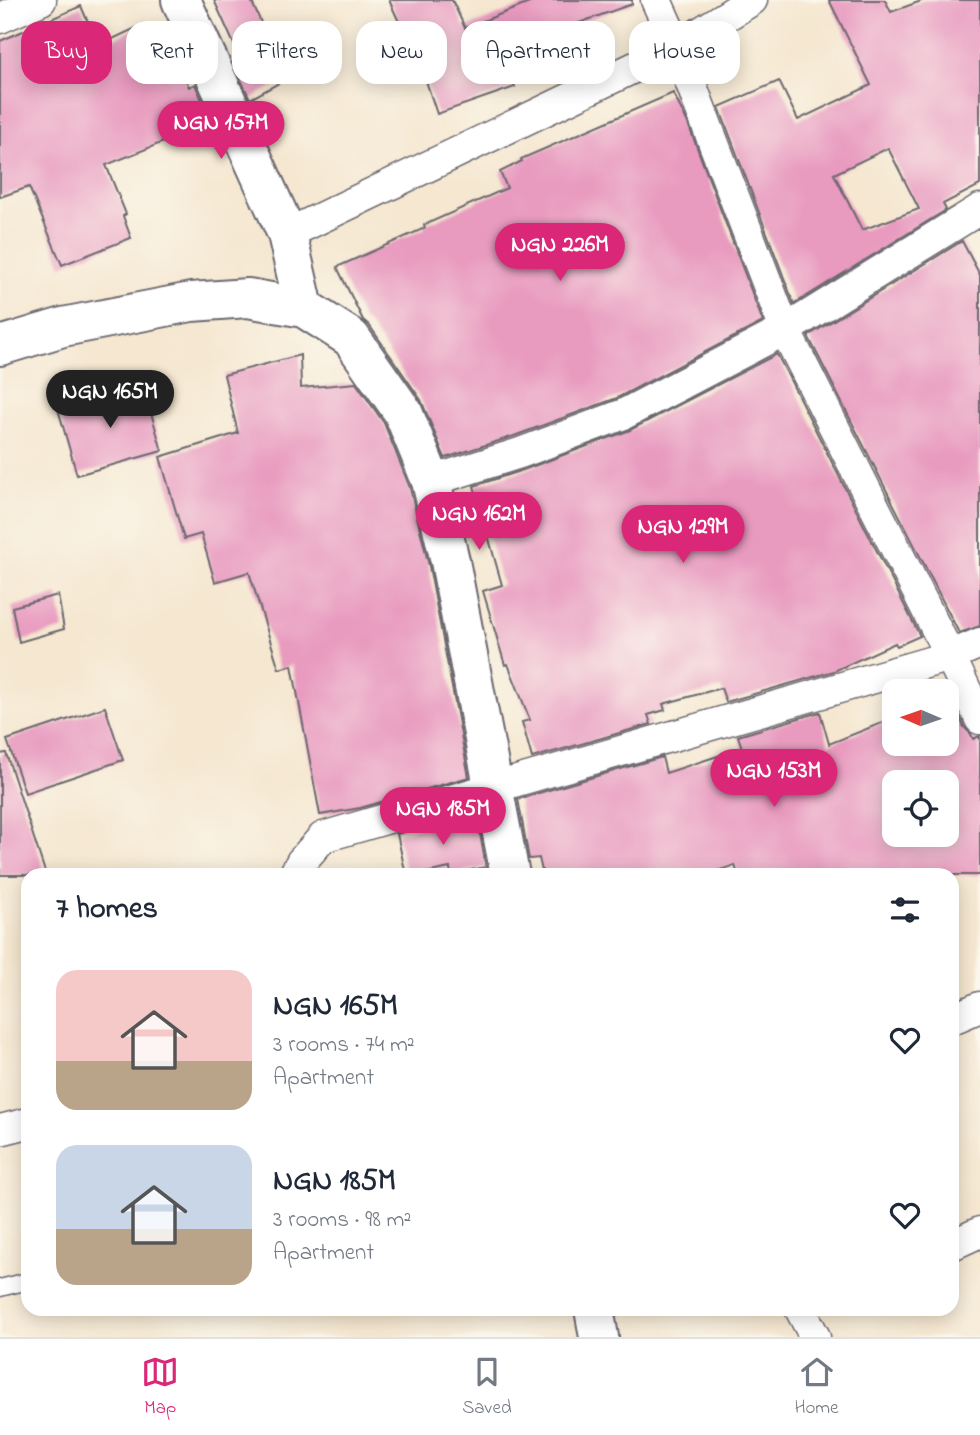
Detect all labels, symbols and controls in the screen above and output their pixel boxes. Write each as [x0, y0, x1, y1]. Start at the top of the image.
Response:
chip: Buy [21, 21, 112, 84]
chip: Rent [126, 21, 218, 84]
chip: Filters [232, 21, 342, 84]
chip: New [356, 21, 447, 84]
chip: Apartment [461, 21, 615, 84]
chip: House [629, 21, 740, 84]
pin: NGN 157M [149, 102, 293, 161]
text: NGN 157M [173, 107, 269, 140]
pin: NGN 226M [488, 224, 632, 283]
text: NGN 226M [511, 229, 609, 262]
pin: NGN 165M [38, 370, 182, 430]
text: NGN 165M [62, 376, 158, 409]
pin: NGN 162M [407, 492, 551, 552]
text: NGN 162M [432, 498, 526, 531]
pin: NGN 129M [611, 505, 755, 565]
text: NGN 129M [638, 511, 728, 544]
north arrow [882, 679, 959, 756]
map controls [882, 679, 959, 847]
pin: NGN 153M [702, 750, 846, 809]
text: NGN 153M [726, 755, 822, 788]
button: locate [882, 770, 959, 847]
pin: NGN 185M [371, 788, 515, 847]
text: NGN 185M [396, 793, 490, 826]
text: 7 homes [56, 888, 158, 932]
icon: filters [886, 891, 924, 929]
text: NGN 165M [273, 985, 398, 1029]
icon: home [112, 998, 196, 1082]
icon: heart [886, 1021, 924, 1059]
text: 3 rooms · 74 m² [273, 1029, 415, 1062]
text: Apartment [273, 1062, 374, 1095]
text: NGN 185M [273, 1160, 396, 1204]
icon: home [112, 1173, 196, 1257]
icon: heart [886, 1196, 924, 1234]
text: 3 rooms · 98 m² [273, 1204, 411, 1237]
text: Apartment [273, 1237, 374, 1270]
tab: Map [141, 1353, 179, 1422]
tab: Saved [462, 1353, 512, 1422]
tab: Home [794, 1353, 839, 1422]

